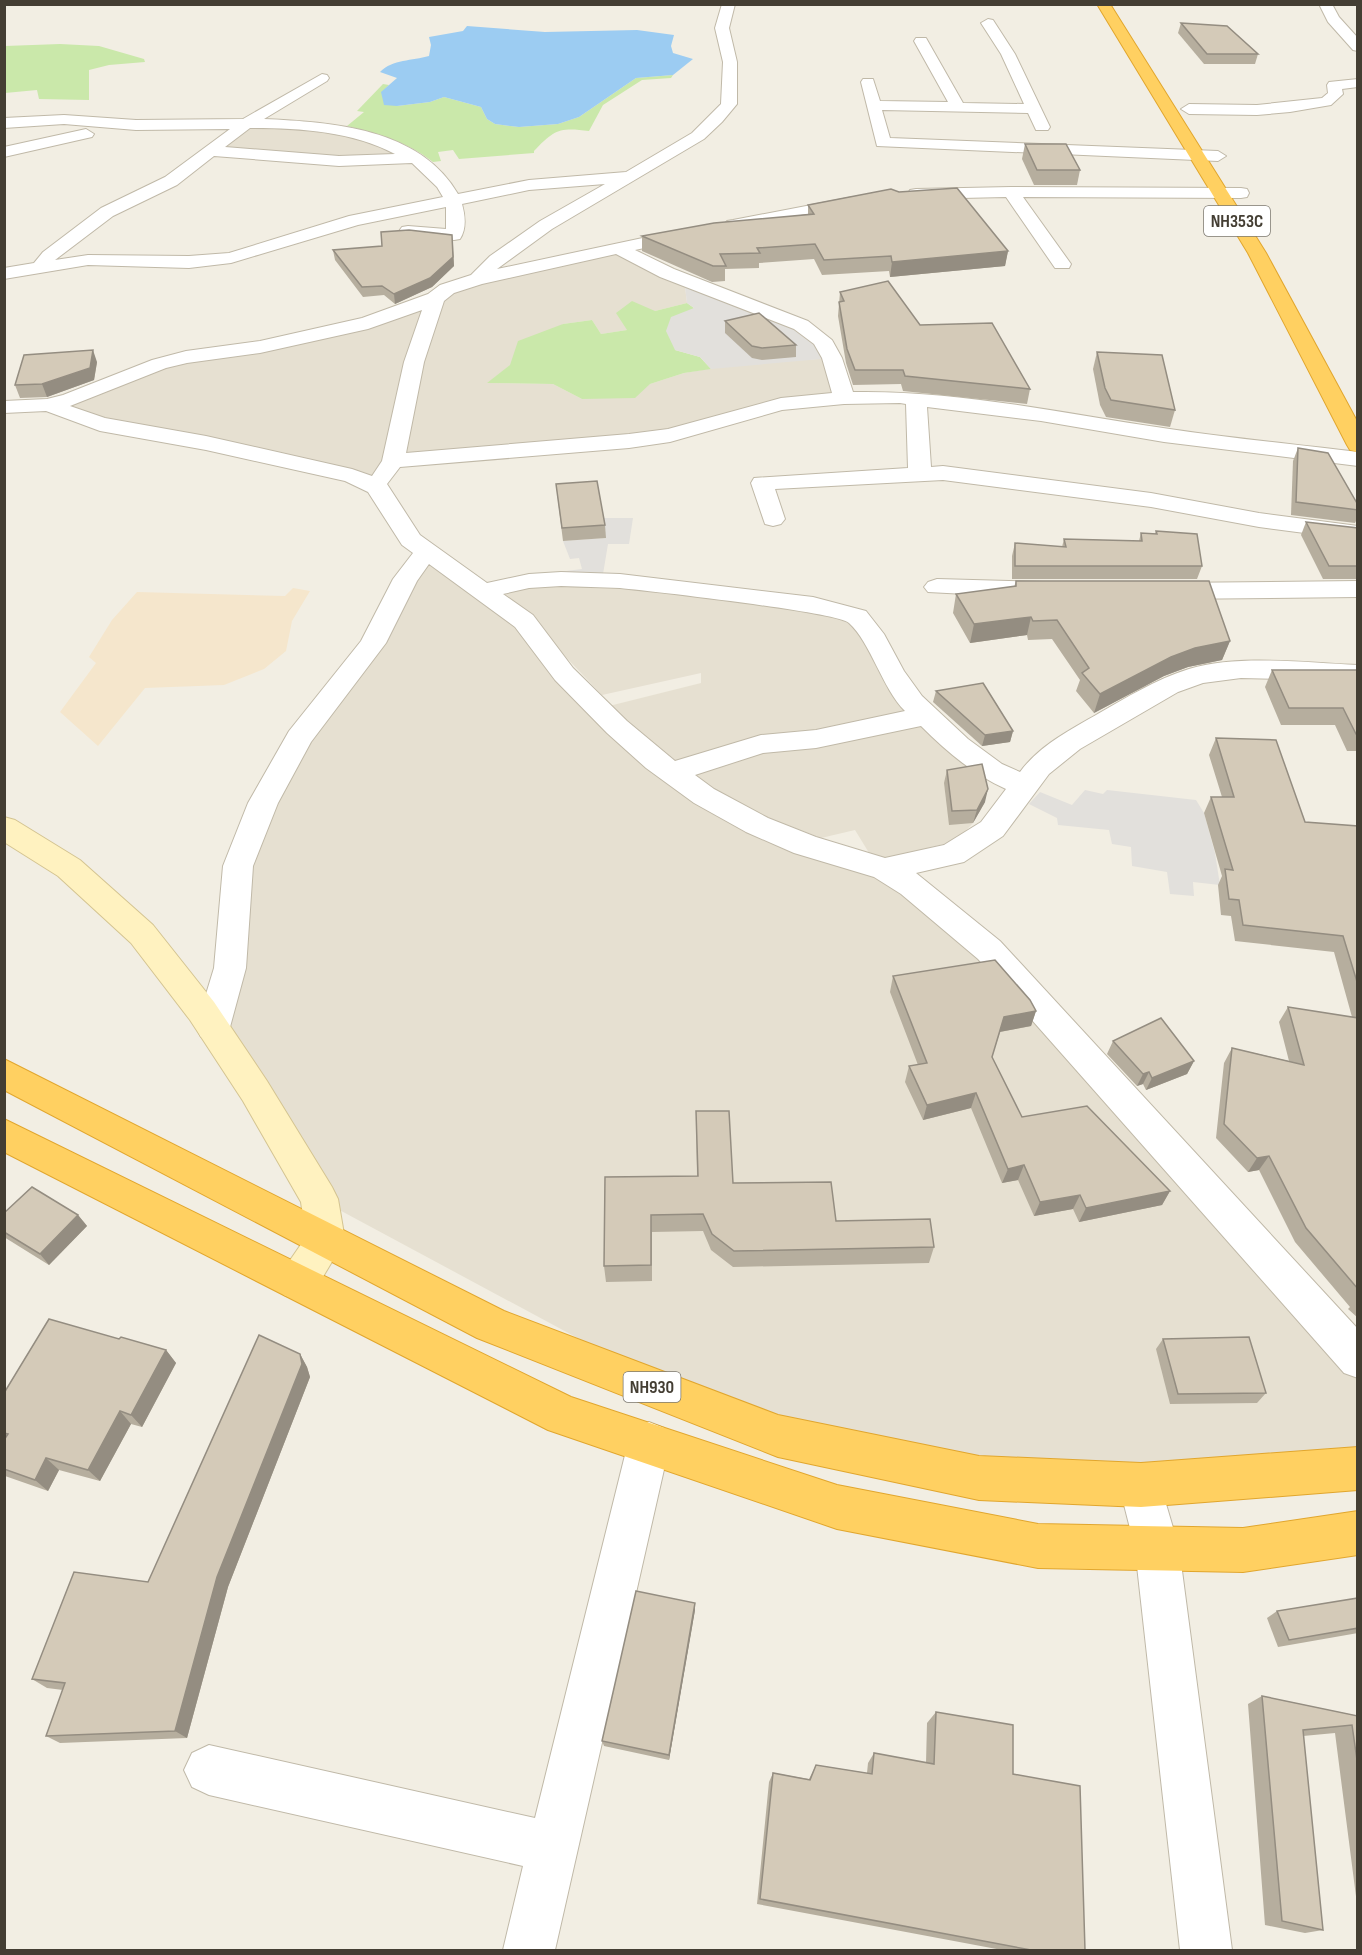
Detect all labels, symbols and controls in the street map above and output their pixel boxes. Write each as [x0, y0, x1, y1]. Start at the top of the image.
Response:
road number: NH353C [1204, 206, 1270, 236]
road number: NH930 [624, 1372, 680, 1402]

